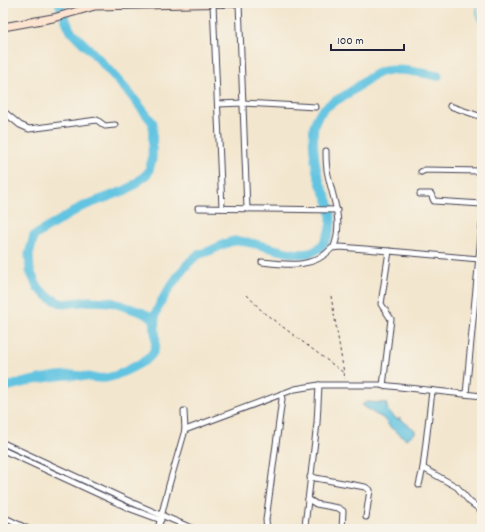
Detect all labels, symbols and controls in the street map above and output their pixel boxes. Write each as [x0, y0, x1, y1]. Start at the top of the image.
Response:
scale bar [331, 26, 404, 52]
text: 100 m [337, 33, 364, 50]

